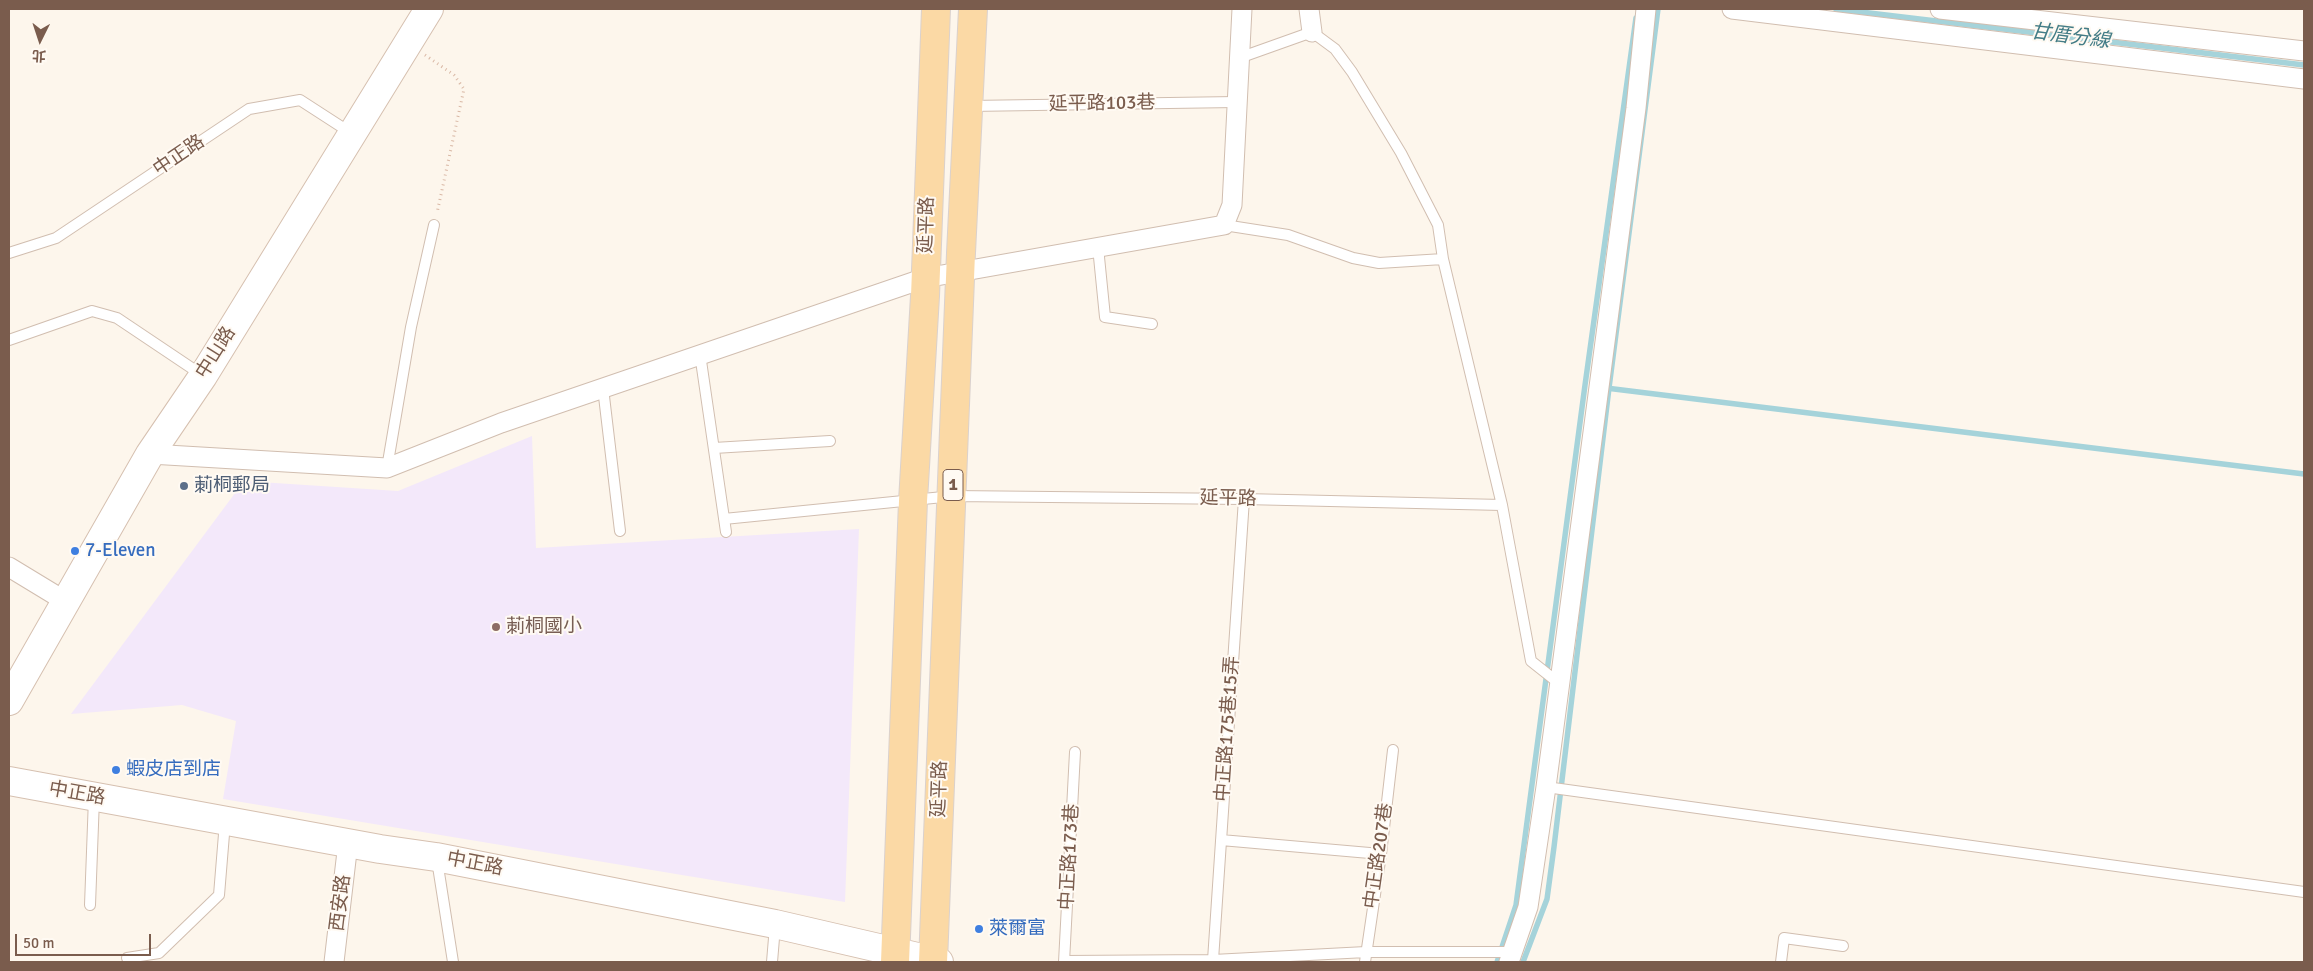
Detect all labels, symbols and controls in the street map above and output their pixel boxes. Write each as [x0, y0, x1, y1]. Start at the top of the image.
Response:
north arrow [15, 15, 65, 65]
water label: 甘厝分線 [2029, 20, 2111, 54]
text: 北 [31, 46, 46, 64]
street label: 延平路103巷 [1048, 92, 1156, 116]
street label: 中正路 [149, 131, 209, 181]
street label: 延平路 [915, 196, 939, 254]
street label: 中山路 [191, 323, 241, 383]
road number: 1 [943, 470, 963, 500]
place label: 莿桐郵局 [194, 475, 270, 497]
marker: 莿桐郵局 [178, 480, 190, 492]
street label: 延平路 [1199, 487, 1257, 511]
place label: 7-Eleven [85, 540, 156, 562]
marker: 7-Eleven [69, 545, 81, 557]
place label: 莿桐國小 [506, 616, 582, 638]
marker: 莿桐國小 [490, 621, 502, 633]
street label: 中正路175巷15弄 [1212, 655, 1244, 803]
place label: 蝦皮店到店 [126, 759, 221, 781]
street label: 延平路 [928, 760, 952, 818]
marker: 蝦皮店到店 [110, 764, 122, 776]
street label: 中正路 [47, 778, 107, 810]
street label: 中正路207巷 [1360, 802, 1398, 910]
street label: 中正路173巷 [1056, 803, 1084, 911]
street label: 中正路 [445, 847, 505, 881]
street label: 西安路 [326, 873, 356, 933]
place label: 萊爾富 [989, 918, 1046, 940]
marker: 萊爾富 [973, 923, 985, 935]
scale bar [18, 924, 154, 956]
text: 50 m [23, 934, 54, 952]

